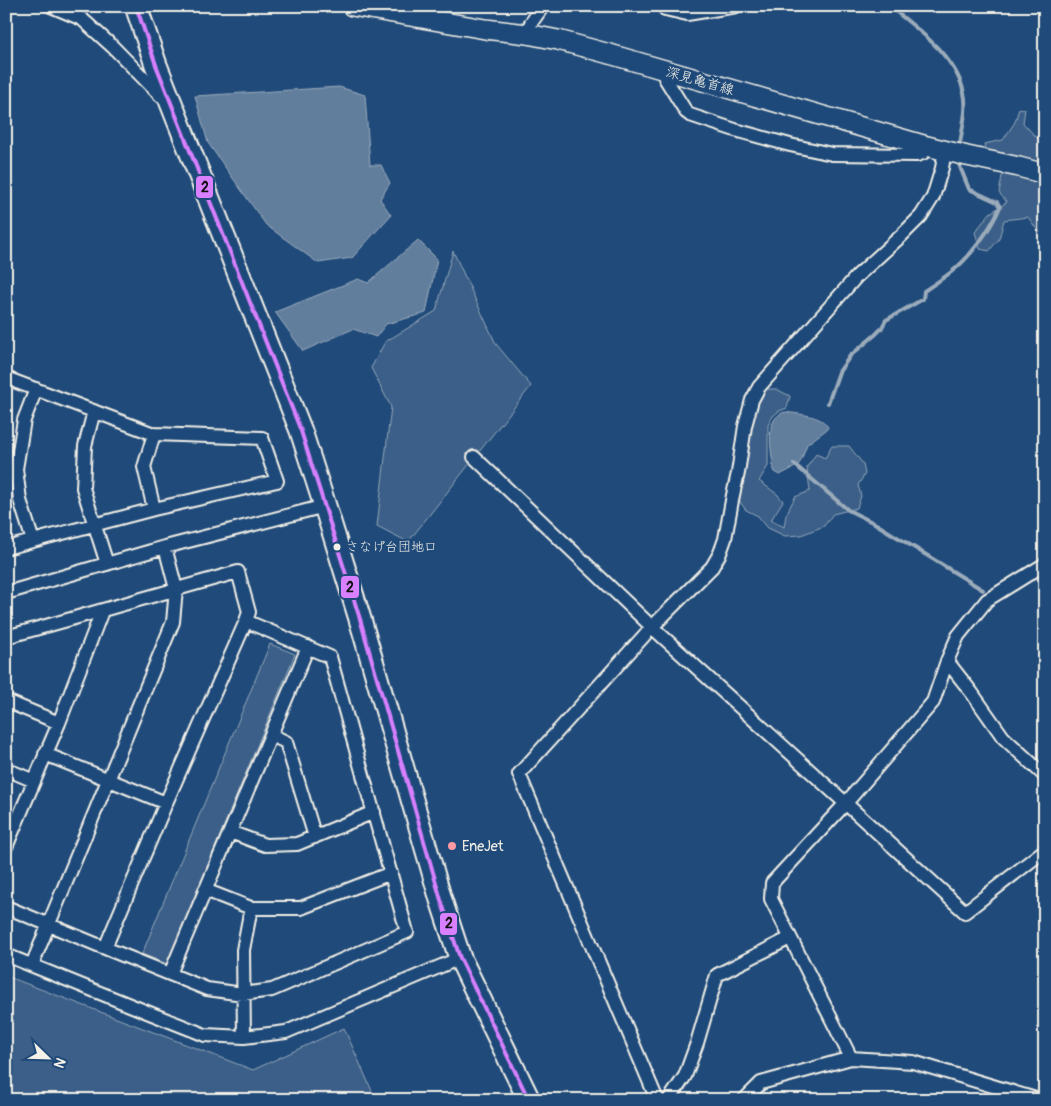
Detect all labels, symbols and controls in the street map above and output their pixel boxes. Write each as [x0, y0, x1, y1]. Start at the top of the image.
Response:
street label: 深見亀首線 [664, 63, 736, 99]
line badge: 2 [195, 175, 214, 199]
text: 2 [201, 179, 209, 196]
place label: さなげ台団地口 [346, 539, 437, 555]
marker: さなげ台団地口 [332, 542, 342, 552]
line badge: 2 [340, 575, 360, 599]
text: 2 [346, 579, 354, 596]
place label: EneJet [462, 838, 504, 855]
marker: EneJet [446, 840, 458, 852]
line badge: 2 [439, 912, 458, 936]
text: 2 [445, 915, 453, 932]
north arrow [22, 1034, 72, 1084]
text: N [50, 1055, 69, 1071]

